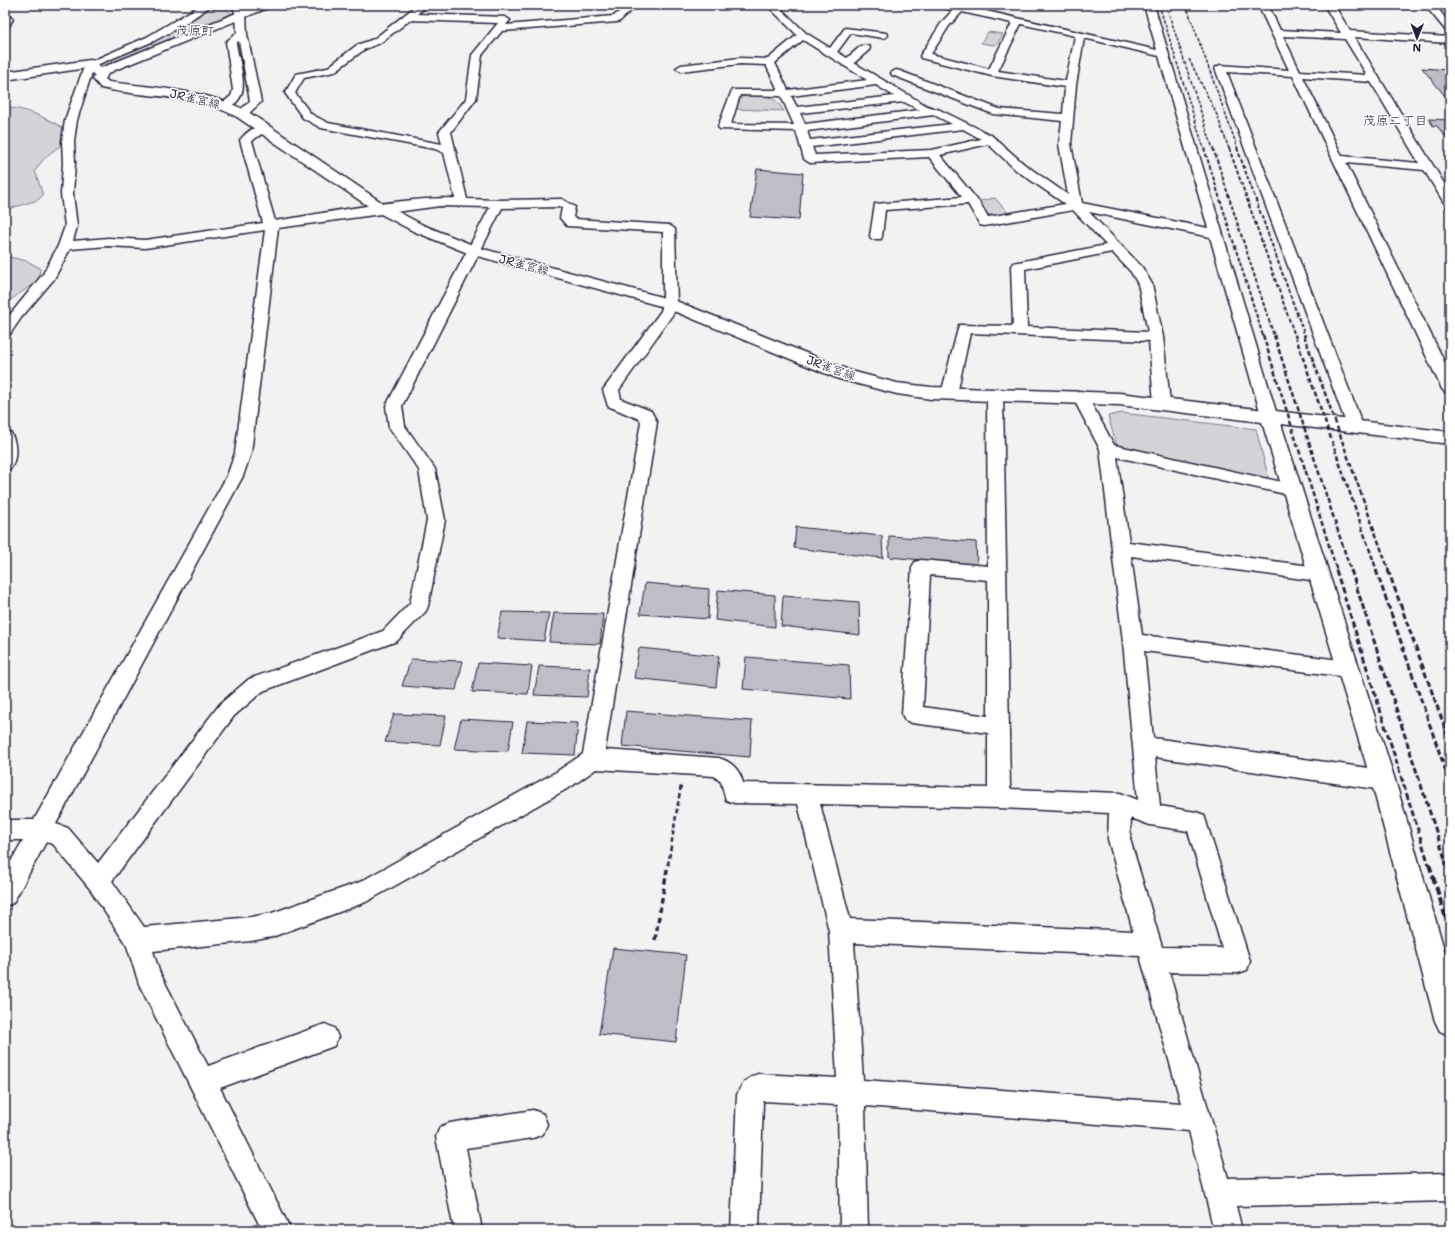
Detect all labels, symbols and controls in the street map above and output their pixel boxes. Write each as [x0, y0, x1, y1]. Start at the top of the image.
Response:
north arrow [1397, 18, 1437, 58]
district label: 茂原町 [175, 22, 215, 39]
text: N [1412, 40, 1421, 55]
street label: JR雀宮線 [168, 85, 222, 113]
district label: 茂原二丁目 [1362, 112, 1428, 129]
street label: JR雀宮線 [497, 251, 551, 279]
street label: JR雀宮線 [804, 352, 858, 384]

